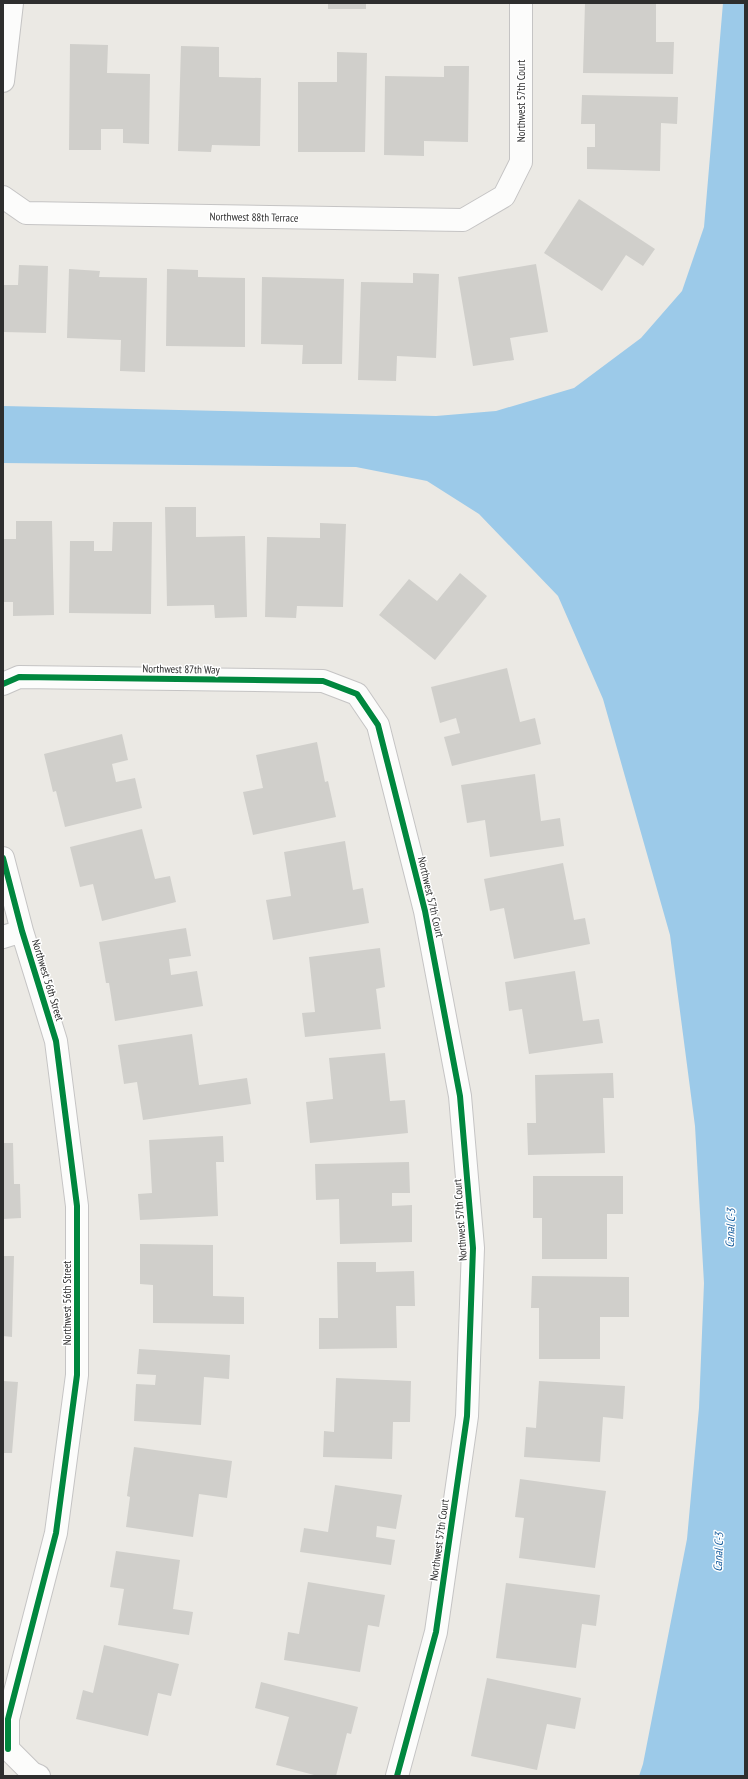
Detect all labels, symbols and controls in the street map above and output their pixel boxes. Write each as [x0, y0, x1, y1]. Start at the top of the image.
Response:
street label: Northwest 57th Court [514, 60, 528, 142]
street label: Northwest 88th Terrace [210, 209, 299, 225]
street label: Northwest 87th Way [142, 661, 221, 677]
street label: Northwest 57th Court [415, 855, 447, 939]
street label: Northwest 56th Street [29, 937, 67, 1023]
street label: Northwest 57th Court [450, 1178, 470, 1262]
water label: Canal C-3 [722, 1207, 738, 1248]
street label: Northwest 56th Street [60, 1261, 74, 1345]
street label: Northwest 57th Court [426, 1498, 452, 1582]
water label: Canal C-3 [710, 1531, 726, 1572]

